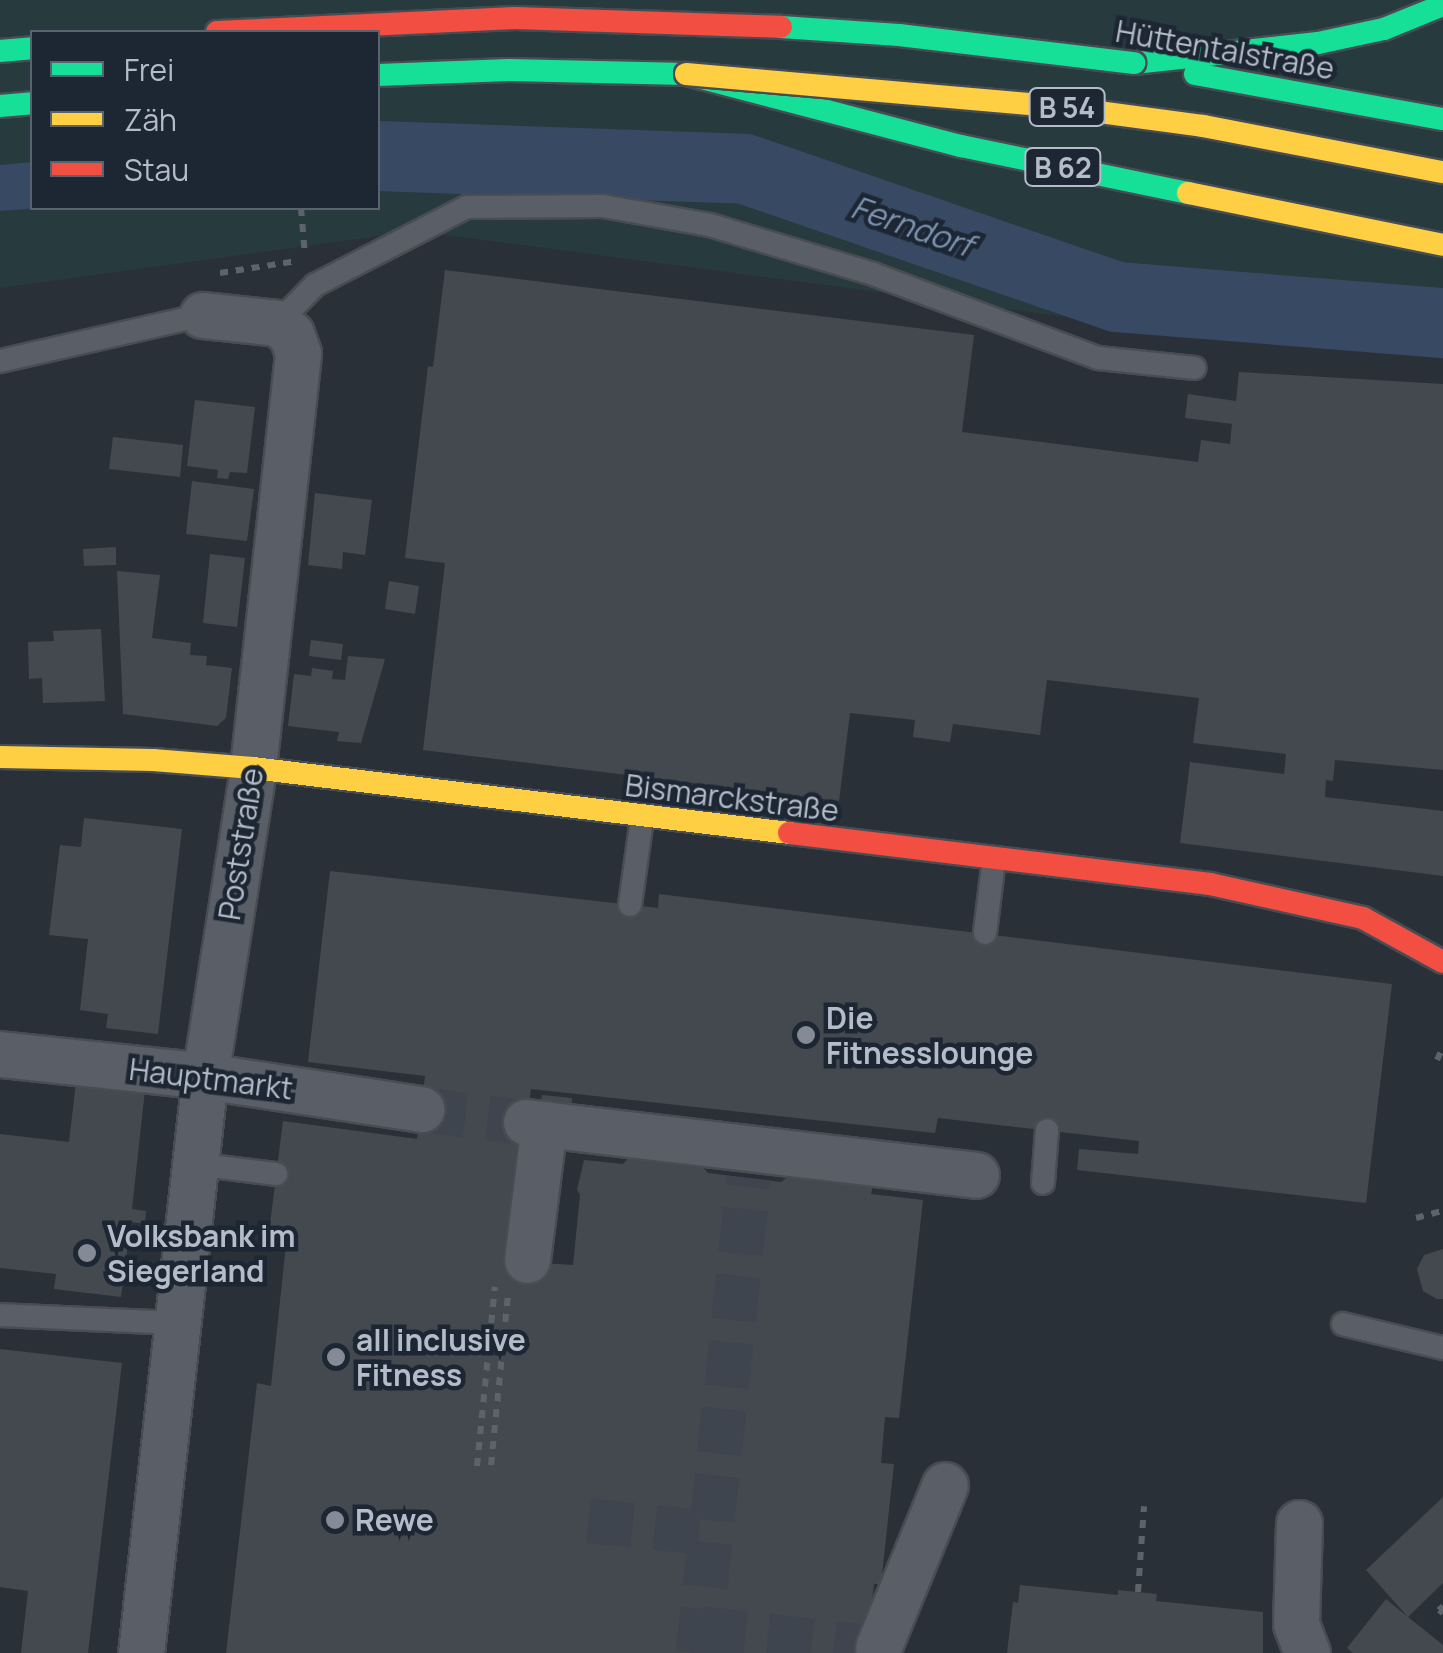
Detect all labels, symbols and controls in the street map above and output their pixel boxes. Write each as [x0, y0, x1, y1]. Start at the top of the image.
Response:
street label: Hüttentalstraße [1113, 13, 1337, 87]
legend [30, 30, 380, 210]
text: Frei [124, 49, 174, 90]
road number: B 54 [1027, 84, 1107, 130]
text: Zäh [124, 99, 177, 140]
road number: B 62 [1023, 144, 1103, 190]
text: Stau [124, 149, 189, 190]
water label: Ferndorf [846, 187, 978, 265]
street label: Poststraße [211, 765, 271, 923]
street label: Bismarckstraße [623, 767, 841, 829]
place label: Die Fitnesslounge [826, 1000, 1033, 1070]
marker: Die Fitnesslounge [795, 1024, 817, 1046]
street label: Hauptmarkt [127, 1051, 295, 1107]
place label: Volksbank im Siegerland [107, 1218, 296, 1288]
marker: Volksbank im Siegerland [76, 1242, 98, 1264]
place label: all inclusive Fitness [356, 1322, 526, 1392]
marker: all inclusive Fitness [325, 1346, 347, 1368]
place label: Rewe [355, 1502, 434, 1538]
marker: Rewe [324, 1509, 346, 1531]

